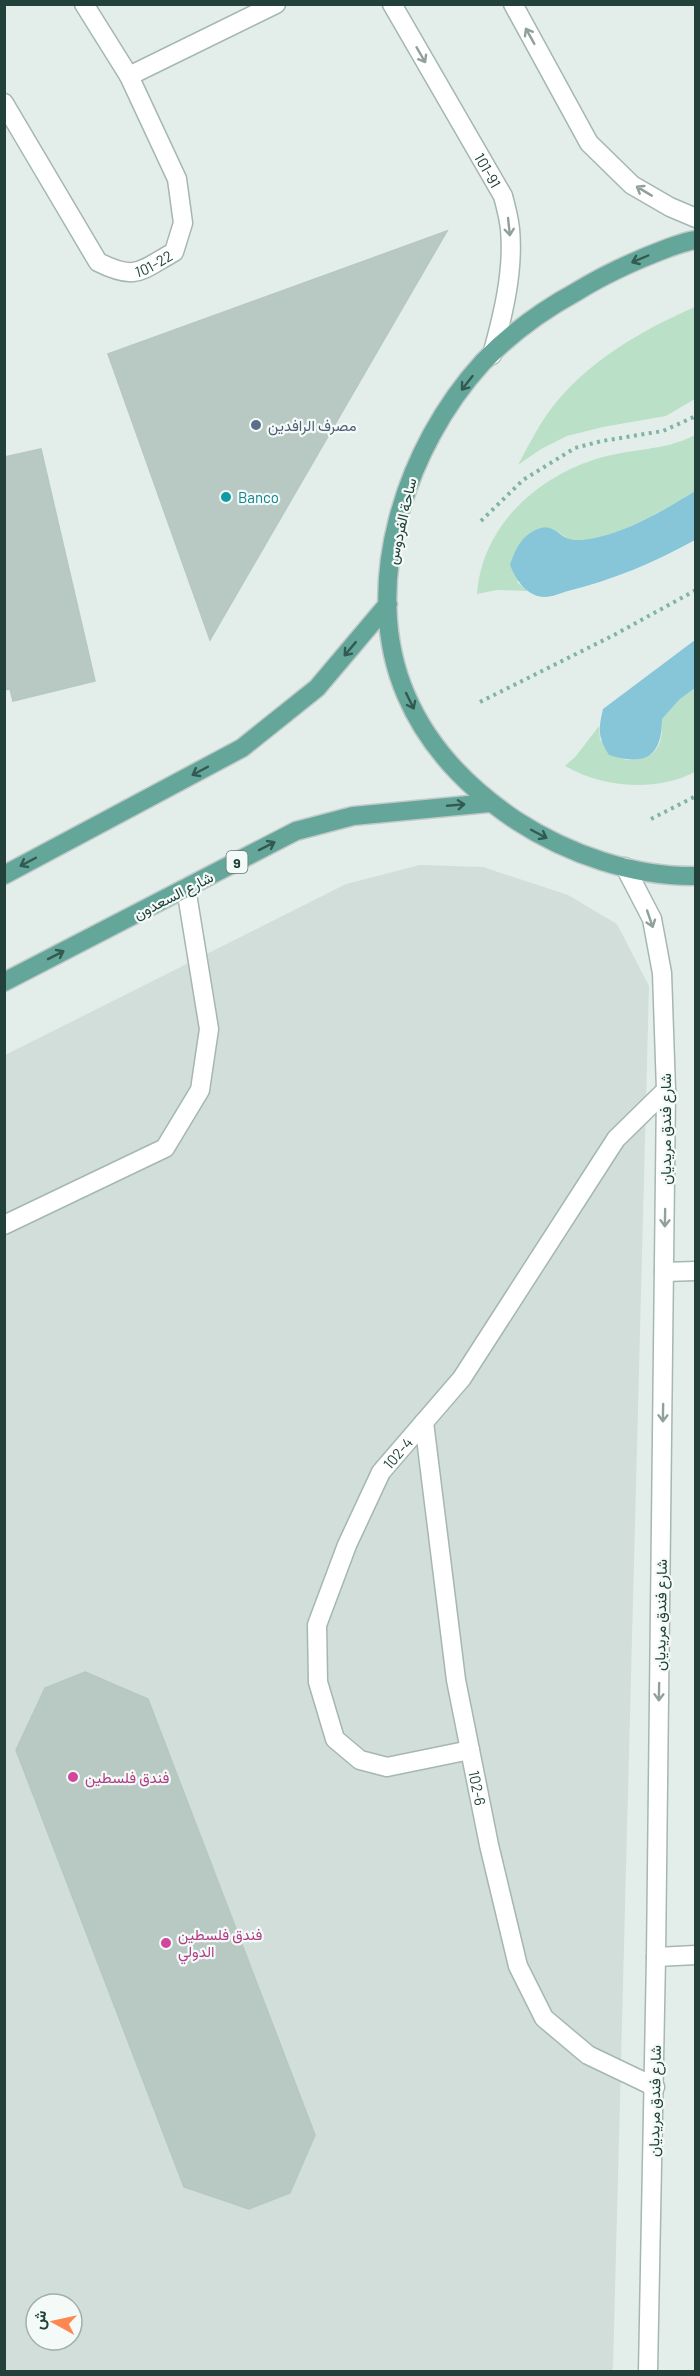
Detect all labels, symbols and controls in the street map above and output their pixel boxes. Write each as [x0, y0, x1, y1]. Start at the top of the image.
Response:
one-way arrow [524, 28, 535, 46]
one-way arrow [415, 46, 427, 63]
street label: 101-91 [471, 150, 505, 191]
one-way arrow [635, 185, 652, 198]
one-way arrow [504, 217, 515, 237]
street label: 101-22 [133, 246, 175, 281]
one-way arrow [632, 254, 650, 265]
one-way arrow [460, 375, 473, 391]
place label: مصرف الرافدين [268, 416, 357, 436]
marker: مصرف الرافدين [249, 418, 263, 432]
street label: ساحة الفردوس [382, 476, 422, 566]
place label: Banco [238, 488, 279, 506]
marker: Banco [219, 490, 233, 504]
one-way arrow [343, 641, 357, 656]
one-way arrow [404, 692, 416, 710]
one-way arrow [192, 766, 210, 777]
one-way arrow [445, 800, 465, 811]
one-way arrow [529, 829, 547, 840]
one-way arrow [258, 840, 275, 852]
road number: 9 [226, 851, 248, 873]
one-way arrow [20, 857, 38, 868]
street label: شارع السعدون [130, 867, 217, 925]
one-way arrow [646, 909, 657, 928]
one-way arrow [47, 949, 65, 960]
street label: شارع فندق مريديان [656, 1073, 677, 1185]
one-way arrow [659, 1207, 671, 1227]
one-way arrow [657, 1402, 668, 1422]
street label: 102-4 [379, 1433, 416, 1472]
street label: شارع فندق مريديان [650, 1559, 673, 1671]
one-way arrow [654, 1681, 665, 1701]
place label: فندق فلسطين [85, 1768, 170, 1788]
street label: 102-6 [465, 1769, 490, 1807]
marker: فندق فلسطين [66, 1770, 80, 1784]
place label: فندق فلسطين الدولي [178, 1925, 263, 1965]
marker: فندق فلسطين الدولي [159, 1936, 173, 1950]
street label: شارع فندق مريديان [644, 2045, 667, 2157]
north arrow [24, 2292, 84, 2352]
text: ش [28, 2309, 50, 2331]

